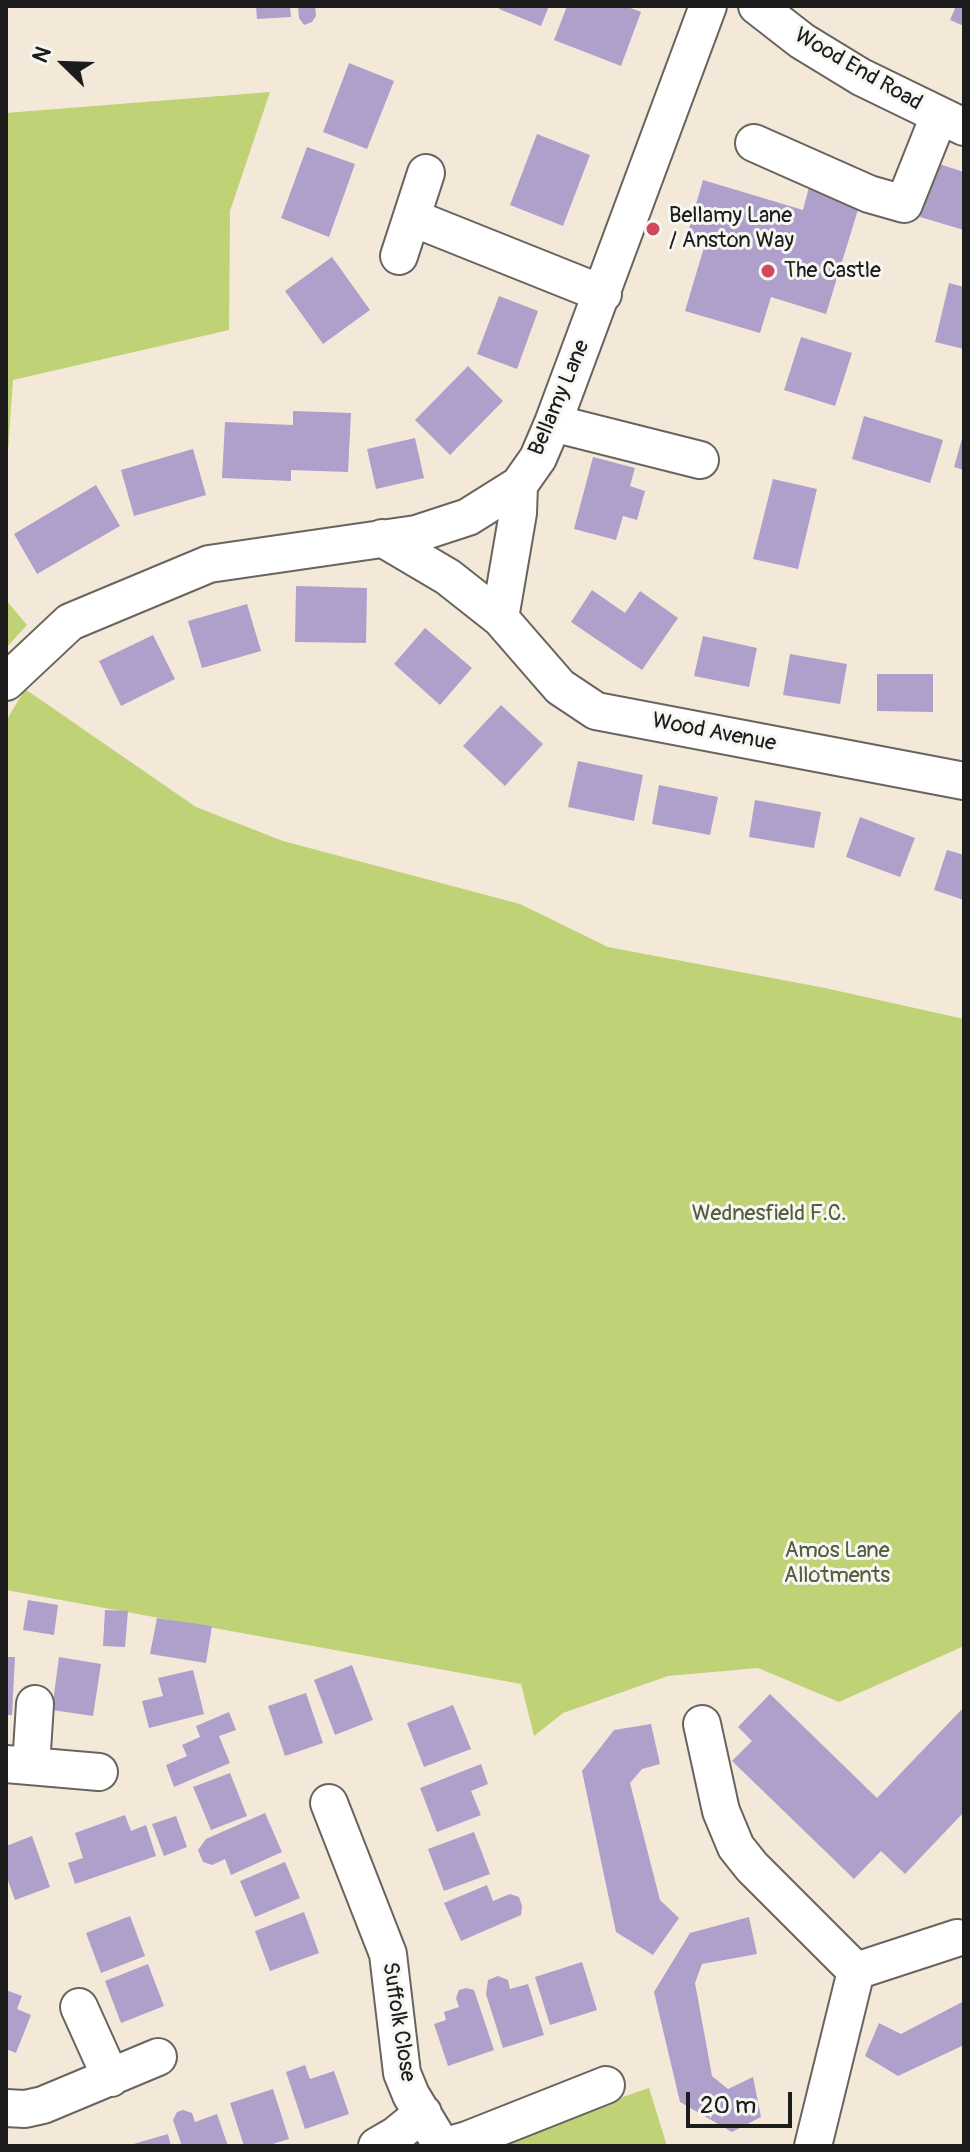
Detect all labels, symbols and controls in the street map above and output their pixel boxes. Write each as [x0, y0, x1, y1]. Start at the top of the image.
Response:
street label: Wood End Road [789, 23, 927, 117]
north arrow [24, 24, 104, 104]
text: N [26, 42, 58, 67]
place label: Bellamy Lane / Anston Way [669, 203, 794, 254]
marker: Bellamy Lane / Anston Way [644, 220, 662, 238]
place label: The Castle [784, 258, 881, 284]
marker: The Castle [759, 262, 777, 280]
street label: Bellamy Lane [524, 336, 596, 460]
street label: Wood Avenue [650, 708, 778, 758]
park label: Wednesfield F.C. [692, 1201, 846, 1227]
park label: Amos Lane Allotments [784, 1538, 890, 1590]
street label: Suffolk Close [376, 1960, 420, 2084]
scale bar [690, 2076, 796, 2126]
text: 20 m [700, 2091, 756, 2120]

